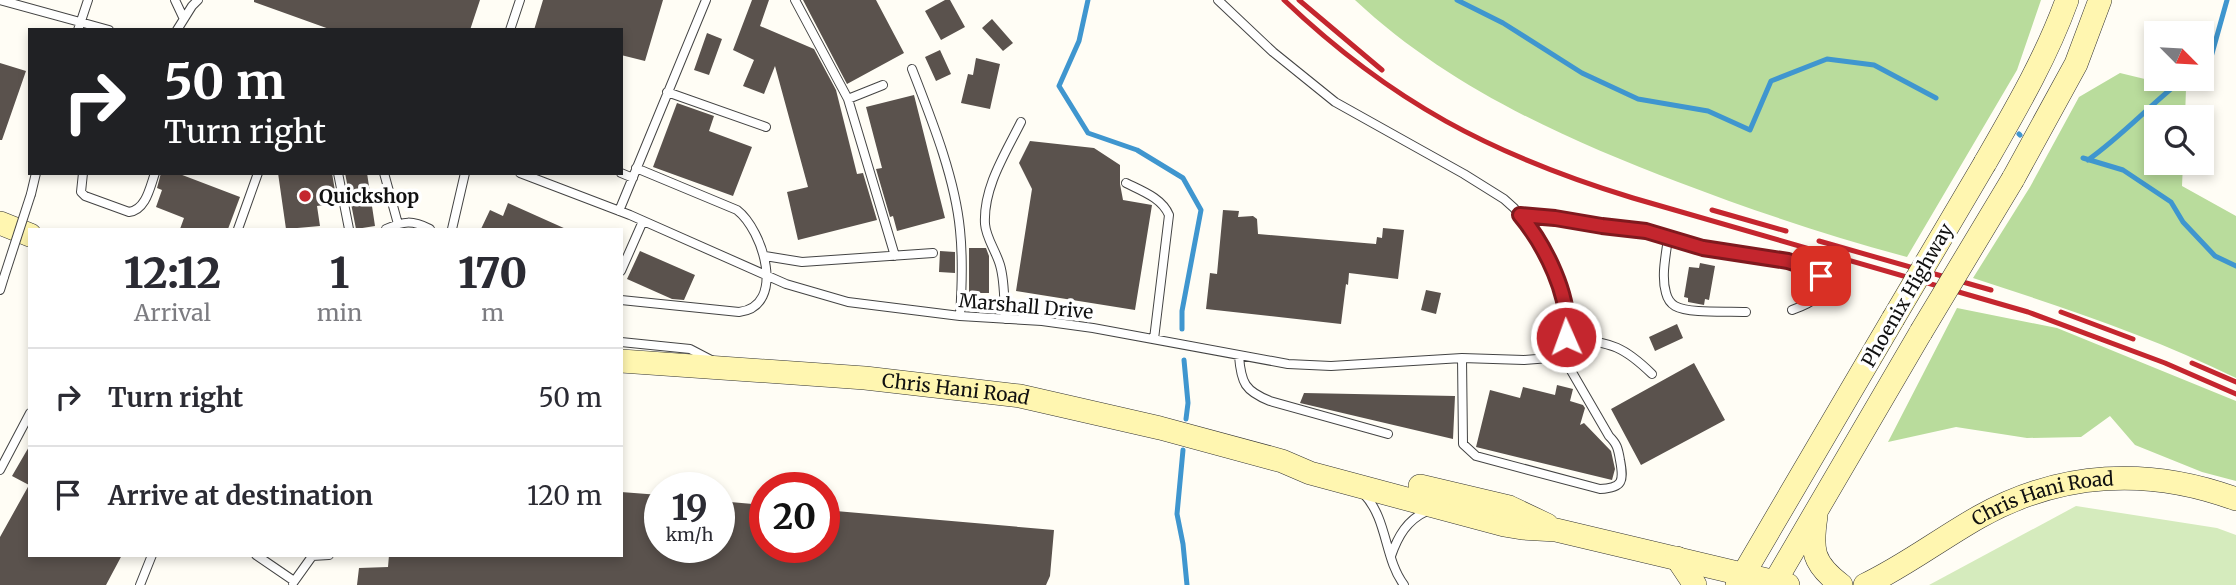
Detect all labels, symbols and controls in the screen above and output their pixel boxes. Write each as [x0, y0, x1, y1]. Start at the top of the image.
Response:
north arrow [2144, 21, 2214, 91]
map controls [2144, 21, 2214, 175]
text: 50 m [164, 51, 285, 112]
icon: right [49, 56, 140, 147]
button: search [2144, 105, 2214, 175]
text: Turn right [164, 112, 326, 152]
place label: Quickshop [319, 184, 419, 208]
marker: Quickshop [297, 188, 313, 204]
street label: Phoenix Highway [1856, 219, 1958, 371]
pin [1791, 246, 1851, 306]
text: 12:12 [124, 247, 221, 299]
text: 1 [330, 247, 349, 299]
text: 170 [458, 247, 527, 299]
icon: arrive [1802, 257, 1840, 295]
street label: Marshall Drive [958, 288, 1094, 324]
text: Arrival [134, 298, 211, 327]
text: min [317, 298, 362, 327]
text: m [481, 298, 504, 327]
position arrow [1529, 300, 1603, 374]
street label: Chris Hani Road [881, 368, 1032, 410]
icon: right [49, 378, 87, 416]
text: Turn right [108, 381, 243, 414]
text: 50 m [538, 381, 602, 414]
street label: Chris Hani Road [1967, 466, 2114, 531]
speed limit sign: 20 [749, 472, 840, 563]
icon: arrive [49, 476, 87, 514]
text: Arrive at destination [108, 479, 373, 512]
text: 120 m [527, 479, 602, 512]
text: 19 [671, 486, 708, 530]
text: km/h [666, 523, 713, 546]

